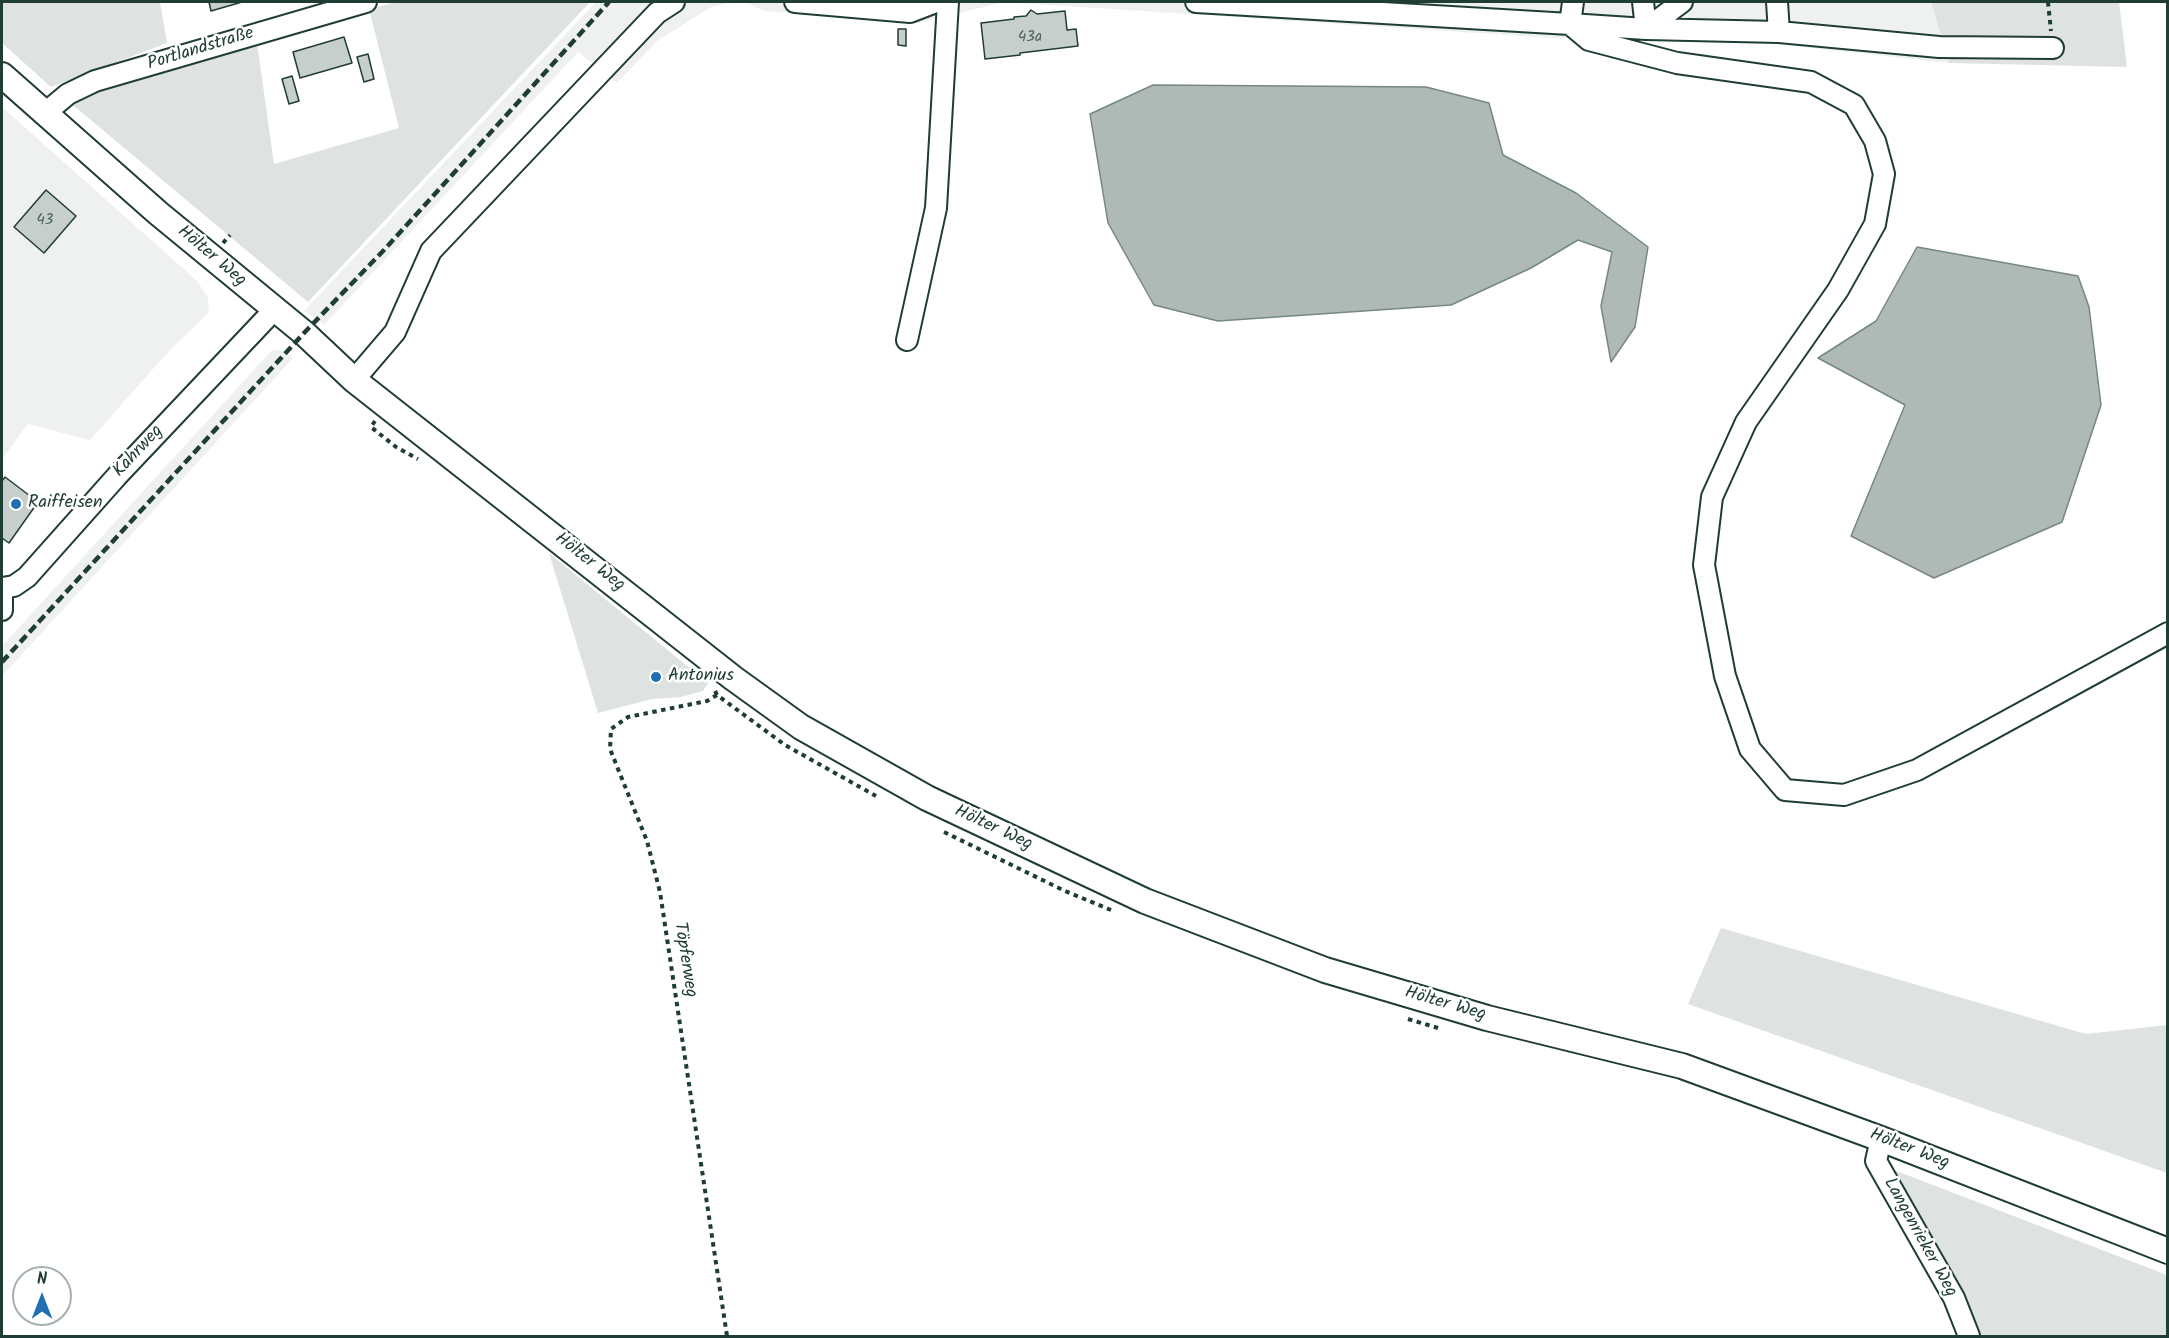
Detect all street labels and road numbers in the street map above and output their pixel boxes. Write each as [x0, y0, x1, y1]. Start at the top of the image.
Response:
street label: Portlandstraße [145, 24, 257, 76]
street label: Hölter Weg [172, 222, 250, 292]
street label: Kahrweg [109, 421, 169, 483]
street label: Hölter Weg [549, 529, 629, 597]
street label: Hölter Weg [951, 802, 1035, 856]
street label: Töpferweg [667, 921, 701, 999]
street label: Hölter Weg [1402, 983, 1488, 1027]
street label: Hölter Weg [1866, 1125, 1952, 1175]
street label: Langenrieker Weg [1877, 1175, 1961, 1301]

